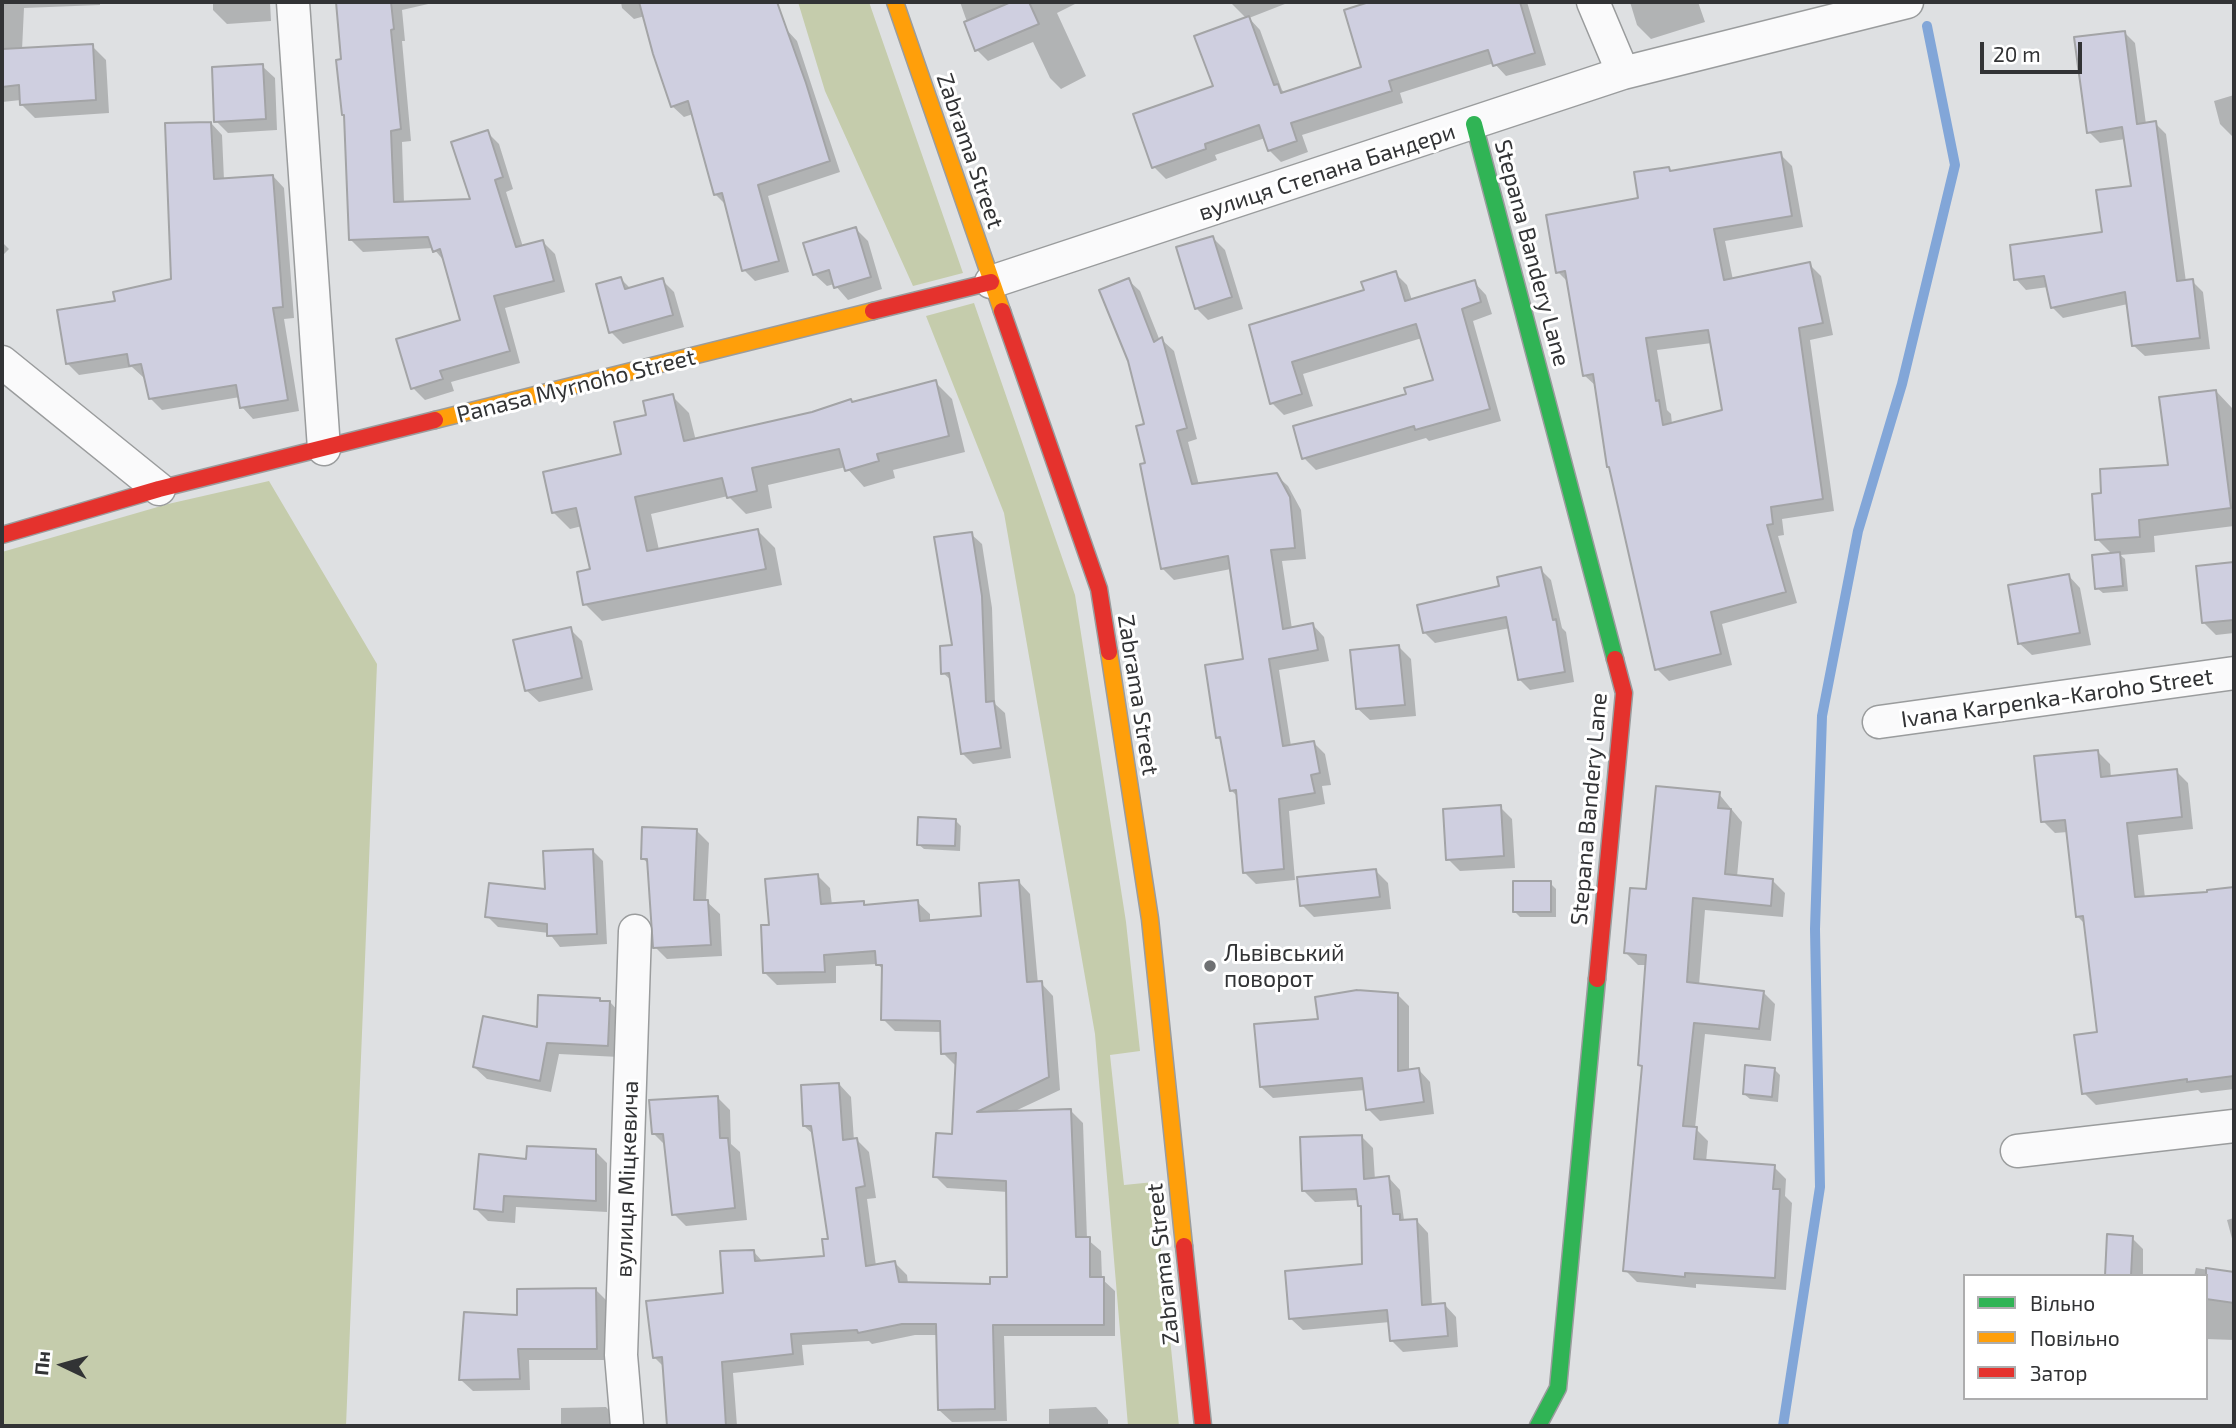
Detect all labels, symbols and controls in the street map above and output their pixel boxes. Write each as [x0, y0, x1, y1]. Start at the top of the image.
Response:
scale bar [1984, 28, 2086, 72]
text: 20 m [1993, 41, 2041, 66]
street label: Zabrama Street [931, 70, 1009, 232]
street label: вулиця Степана Бандери [1195, 117, 1459, 227]
street label: Stepana Bandery Lane [1488, 137, 1576, 369]
street label: Panasa Myrnoho Street [454, 343, 698, 429]
street label: Zabrama Street [1112, 613, 1164, 777]
street label: Ivana Karpenka-Karoho Street [1899, 662, 2215, 734]
street label: Stepana Bandery Lane [1565, 692, 1613, 926]
place label: Львівський поворот [1224, 939, 1345, 993]
marker: Львівський поворот [1202, 958, 1218, 974]
street label: вулиця Міцкевича [610, 1080, 644, 1278]
street label: Zabrama Street [1141, 1182, 1185, 1346]
legend [1963, 1274, 2208, 1400]
text: Вільно [2030, 1290, 2095, 1315]
text: Повільно [2030, 1325, 2120, 1350]
north arrow [28, 1330, 98, 1400]
text: Пн [29, 1350, 54, 1376]
text: Затор [2030, 1360, 2088, 1385]

